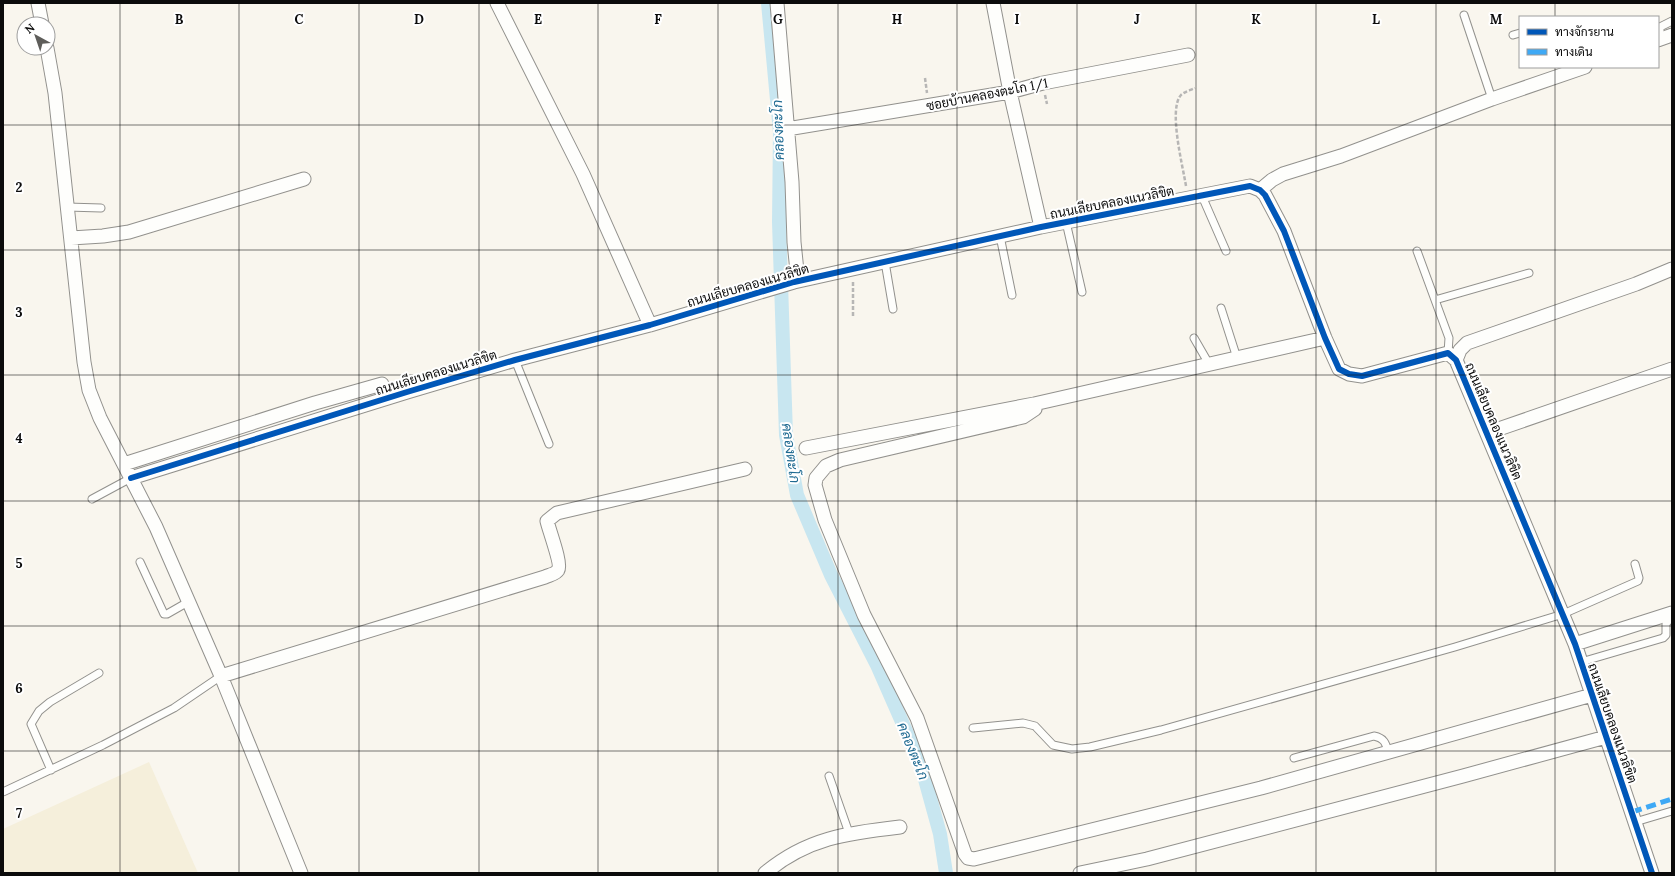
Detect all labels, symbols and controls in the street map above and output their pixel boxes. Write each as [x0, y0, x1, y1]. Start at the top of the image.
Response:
text: B [175, 11, 184, 28]
text: C [295, 11, 304, 28]
text: D [414, 11, 424, 28]
text: E [534, 11, 542, 28]
text: F [654, 11, 662, 28]
text: G [773, 11, 783, 28]
text: H [892, 11, 902, 28]
text: I [1014, 11, 1020, 28]
text: J [1134, 11, 1140, 28]
text: K [1251, 11, 1261, 28]
text: L [1372, 11, 1380, 28]
text: M [1490, 11, 1503, 28]
north arrow [16, 16, 56, 56]
legend [1519, 16, 1659, 68]
text: N [22, 20, 38, 36]
text: ทางจักรยาน [1555, 24, 1614, 39]
text: ทางเดิน [1555, 44, 1593, 59]
street label: ซอยบ้านคลองตะโก 1/1 [925, 73, 1050, 115]
water label: คลองตะโก [768, 99, 788, 161]
text: 2 [16, 179, 23, 196]
street label: ถนนเลียบคลองแนวลิขิต [1048, 181, 1176, 223]
street label: ถนนเลียบคลองแนวลิขิต [685, 259, 811, 311]
text: 3 [15, 304, 23, 321]
street label: ถนนเลียบคลองแนวลิขิต [373, 345, 499, 399]
street label: ถนนเลียบคลองแนวลิขิต [1461, 359, 1527, 483]
water label: คลองตะโก [778, 422, 804, 484]
text: 4 [15, 430, 23, 447]
text: 5 [15, 555, 23, 572]
street label: ถนนเลียบคลองแนวลิขิต [1584, 660, 1642, 786]
text: 6 [15, 680, 23, 697]
water label: คลองตะโก [893, 720, 933, 782]
text: 7 [16, 805, 22, 822]

